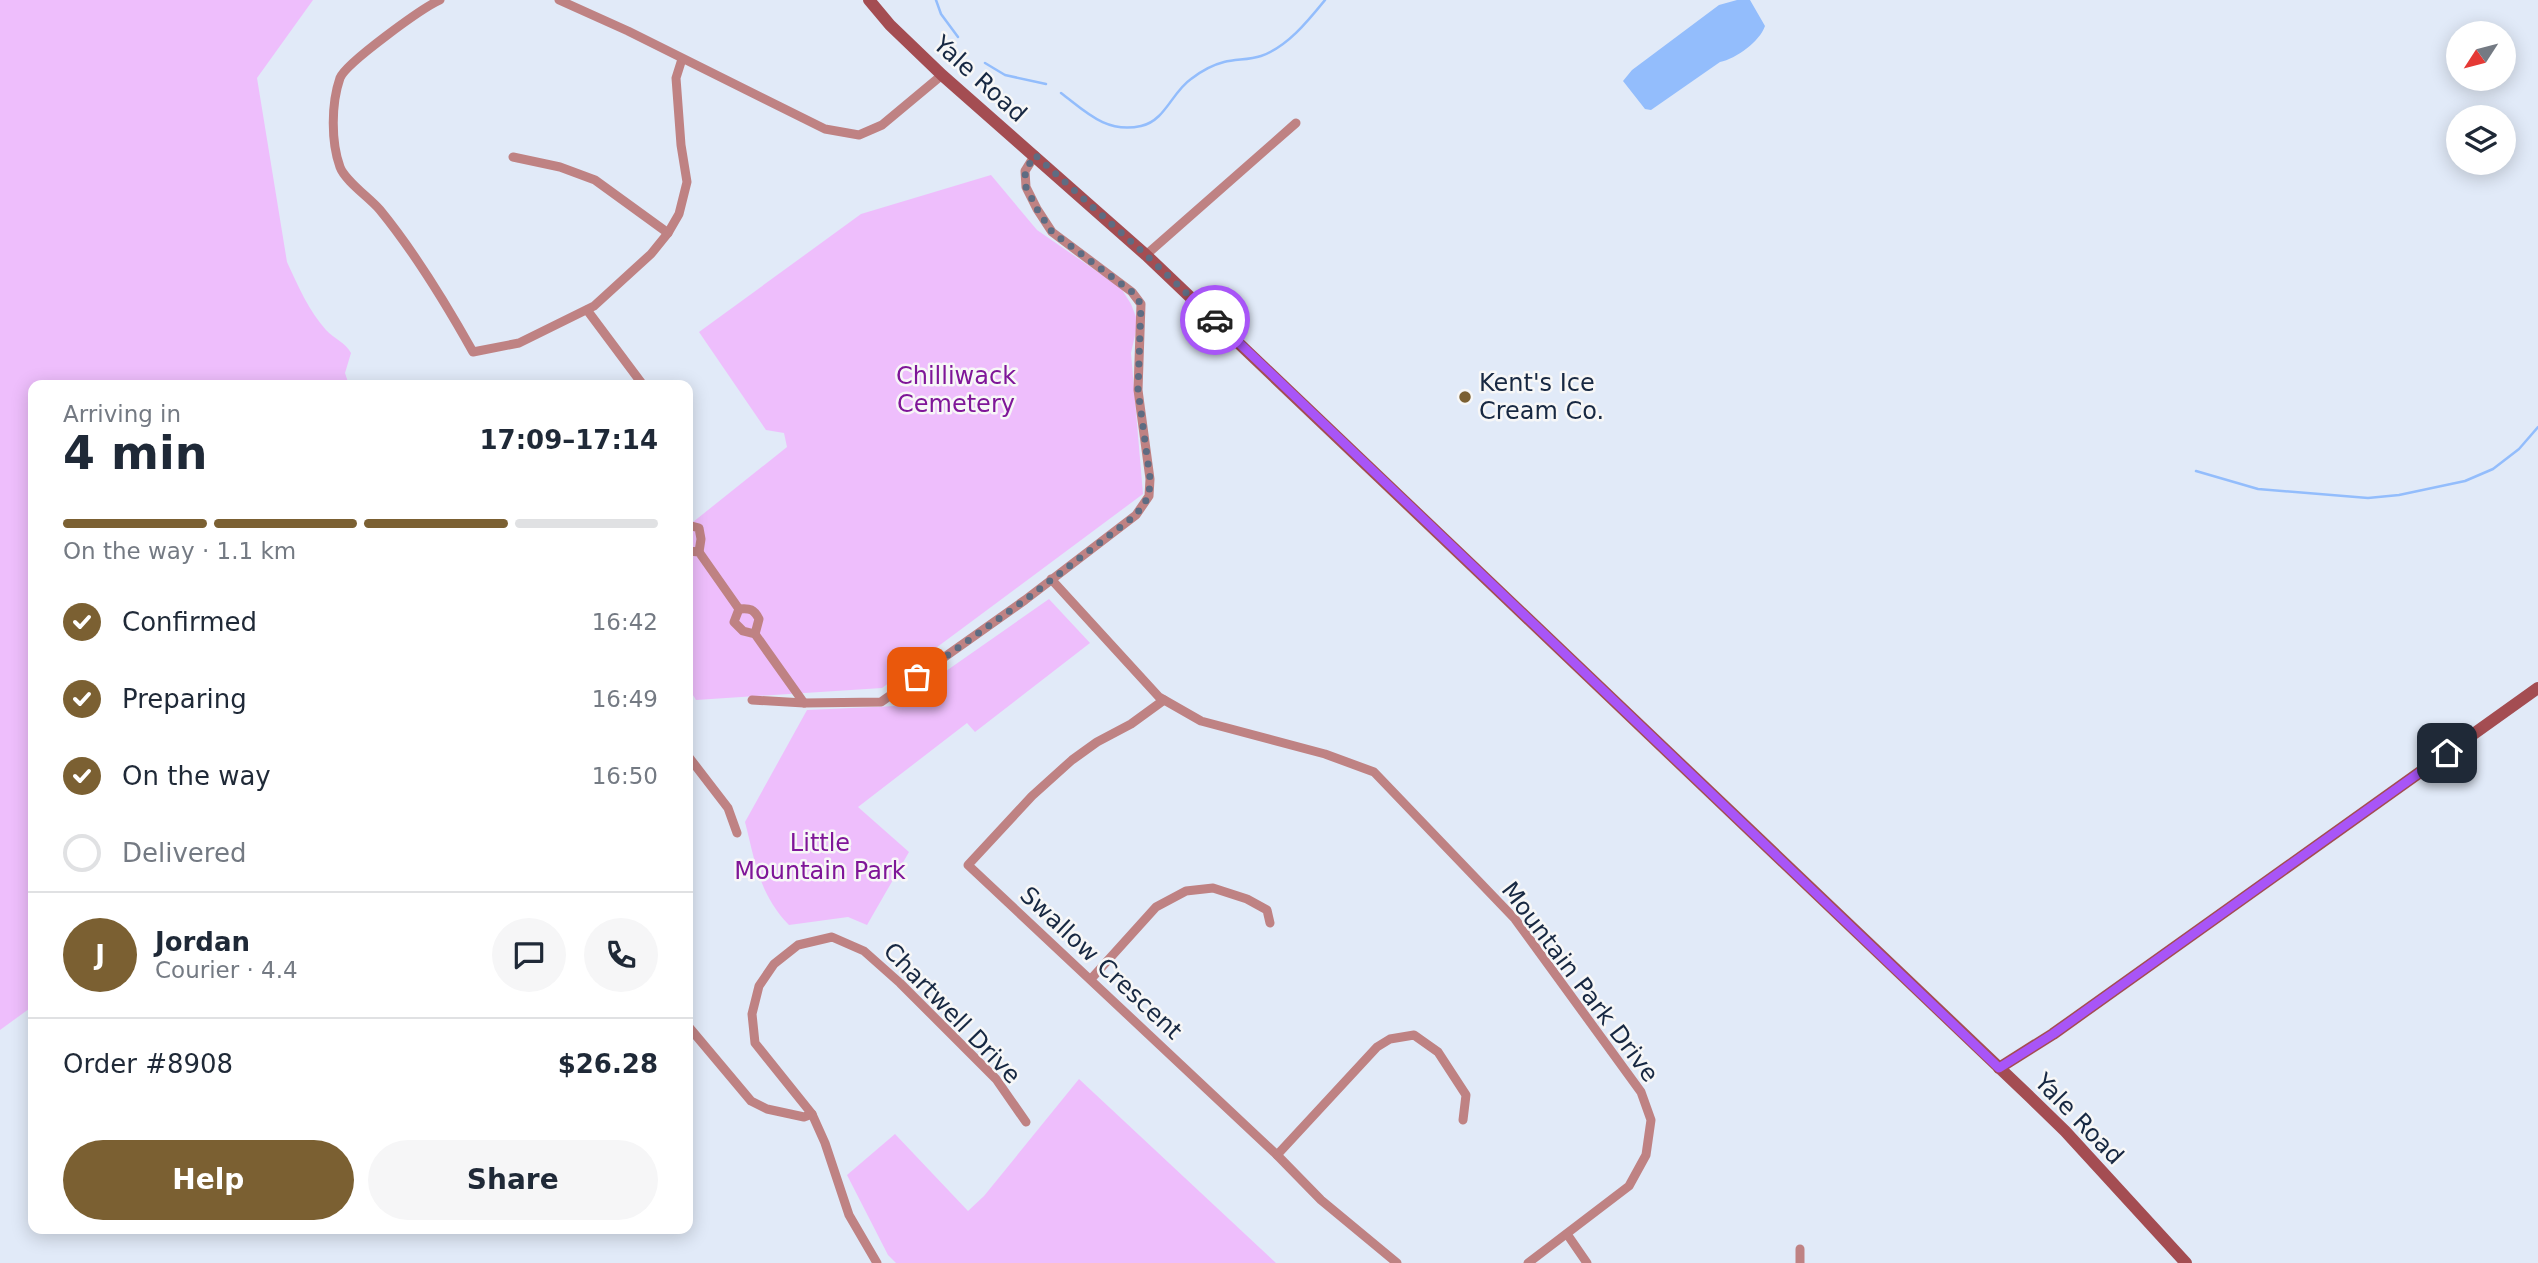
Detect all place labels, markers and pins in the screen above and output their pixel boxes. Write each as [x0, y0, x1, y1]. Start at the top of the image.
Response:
place label: Kent's Ice Cream Co. [1479, 369, 1604, 425]
marker: Kent's Ice Cream Co. [1457, 389, 1473, 405]
pin [887, 647, 947, 707]
pin [2417, 723, 2477, 783]

